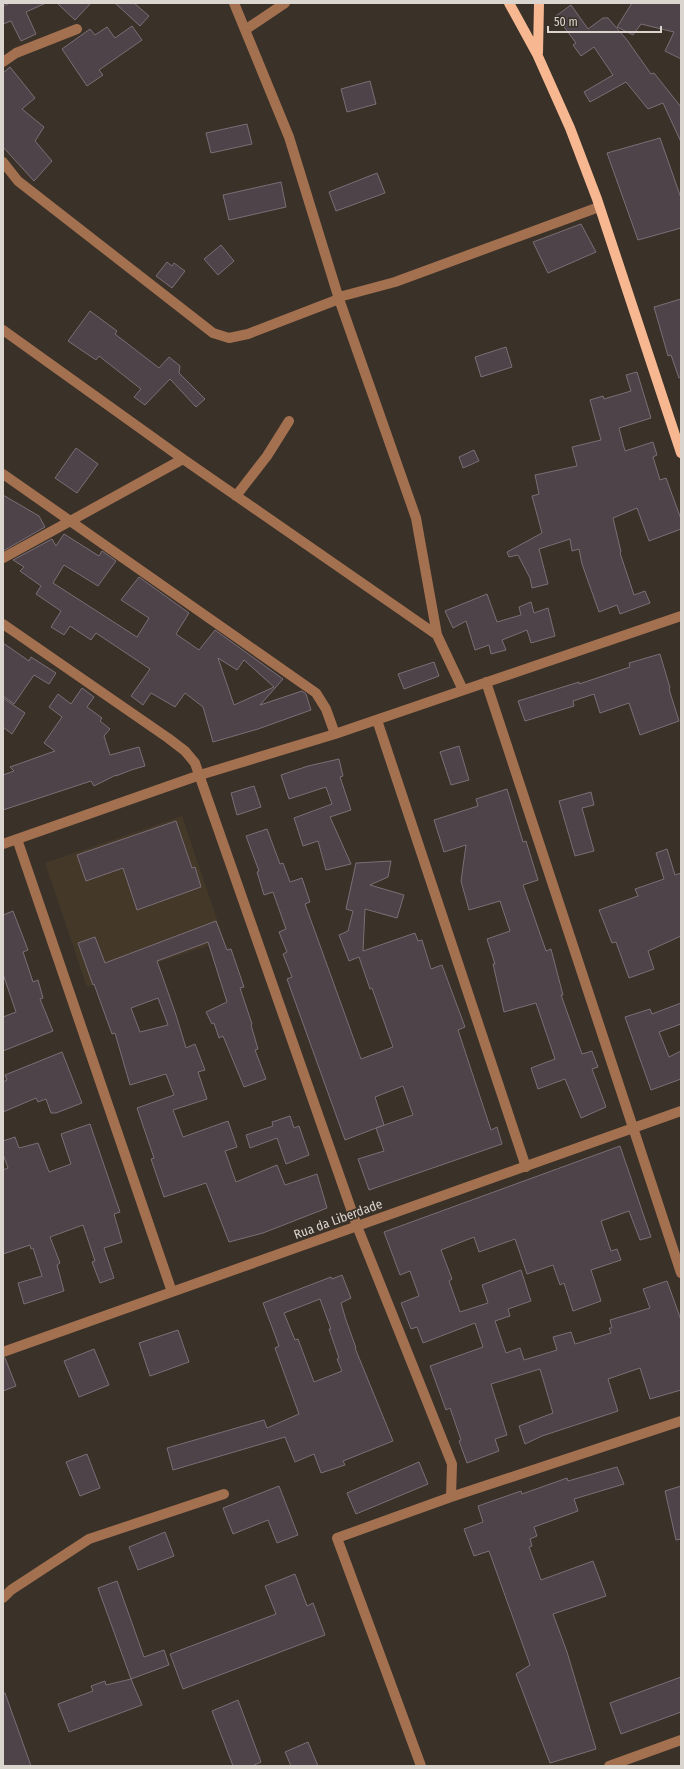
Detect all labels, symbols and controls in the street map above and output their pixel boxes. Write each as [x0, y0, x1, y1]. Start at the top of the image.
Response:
scale bar [548, 8, 661, 34]
text: 50 m [554, 15, 578, 29]
street label: Rua da Liberdade [292, 1196, 384, 1242]

